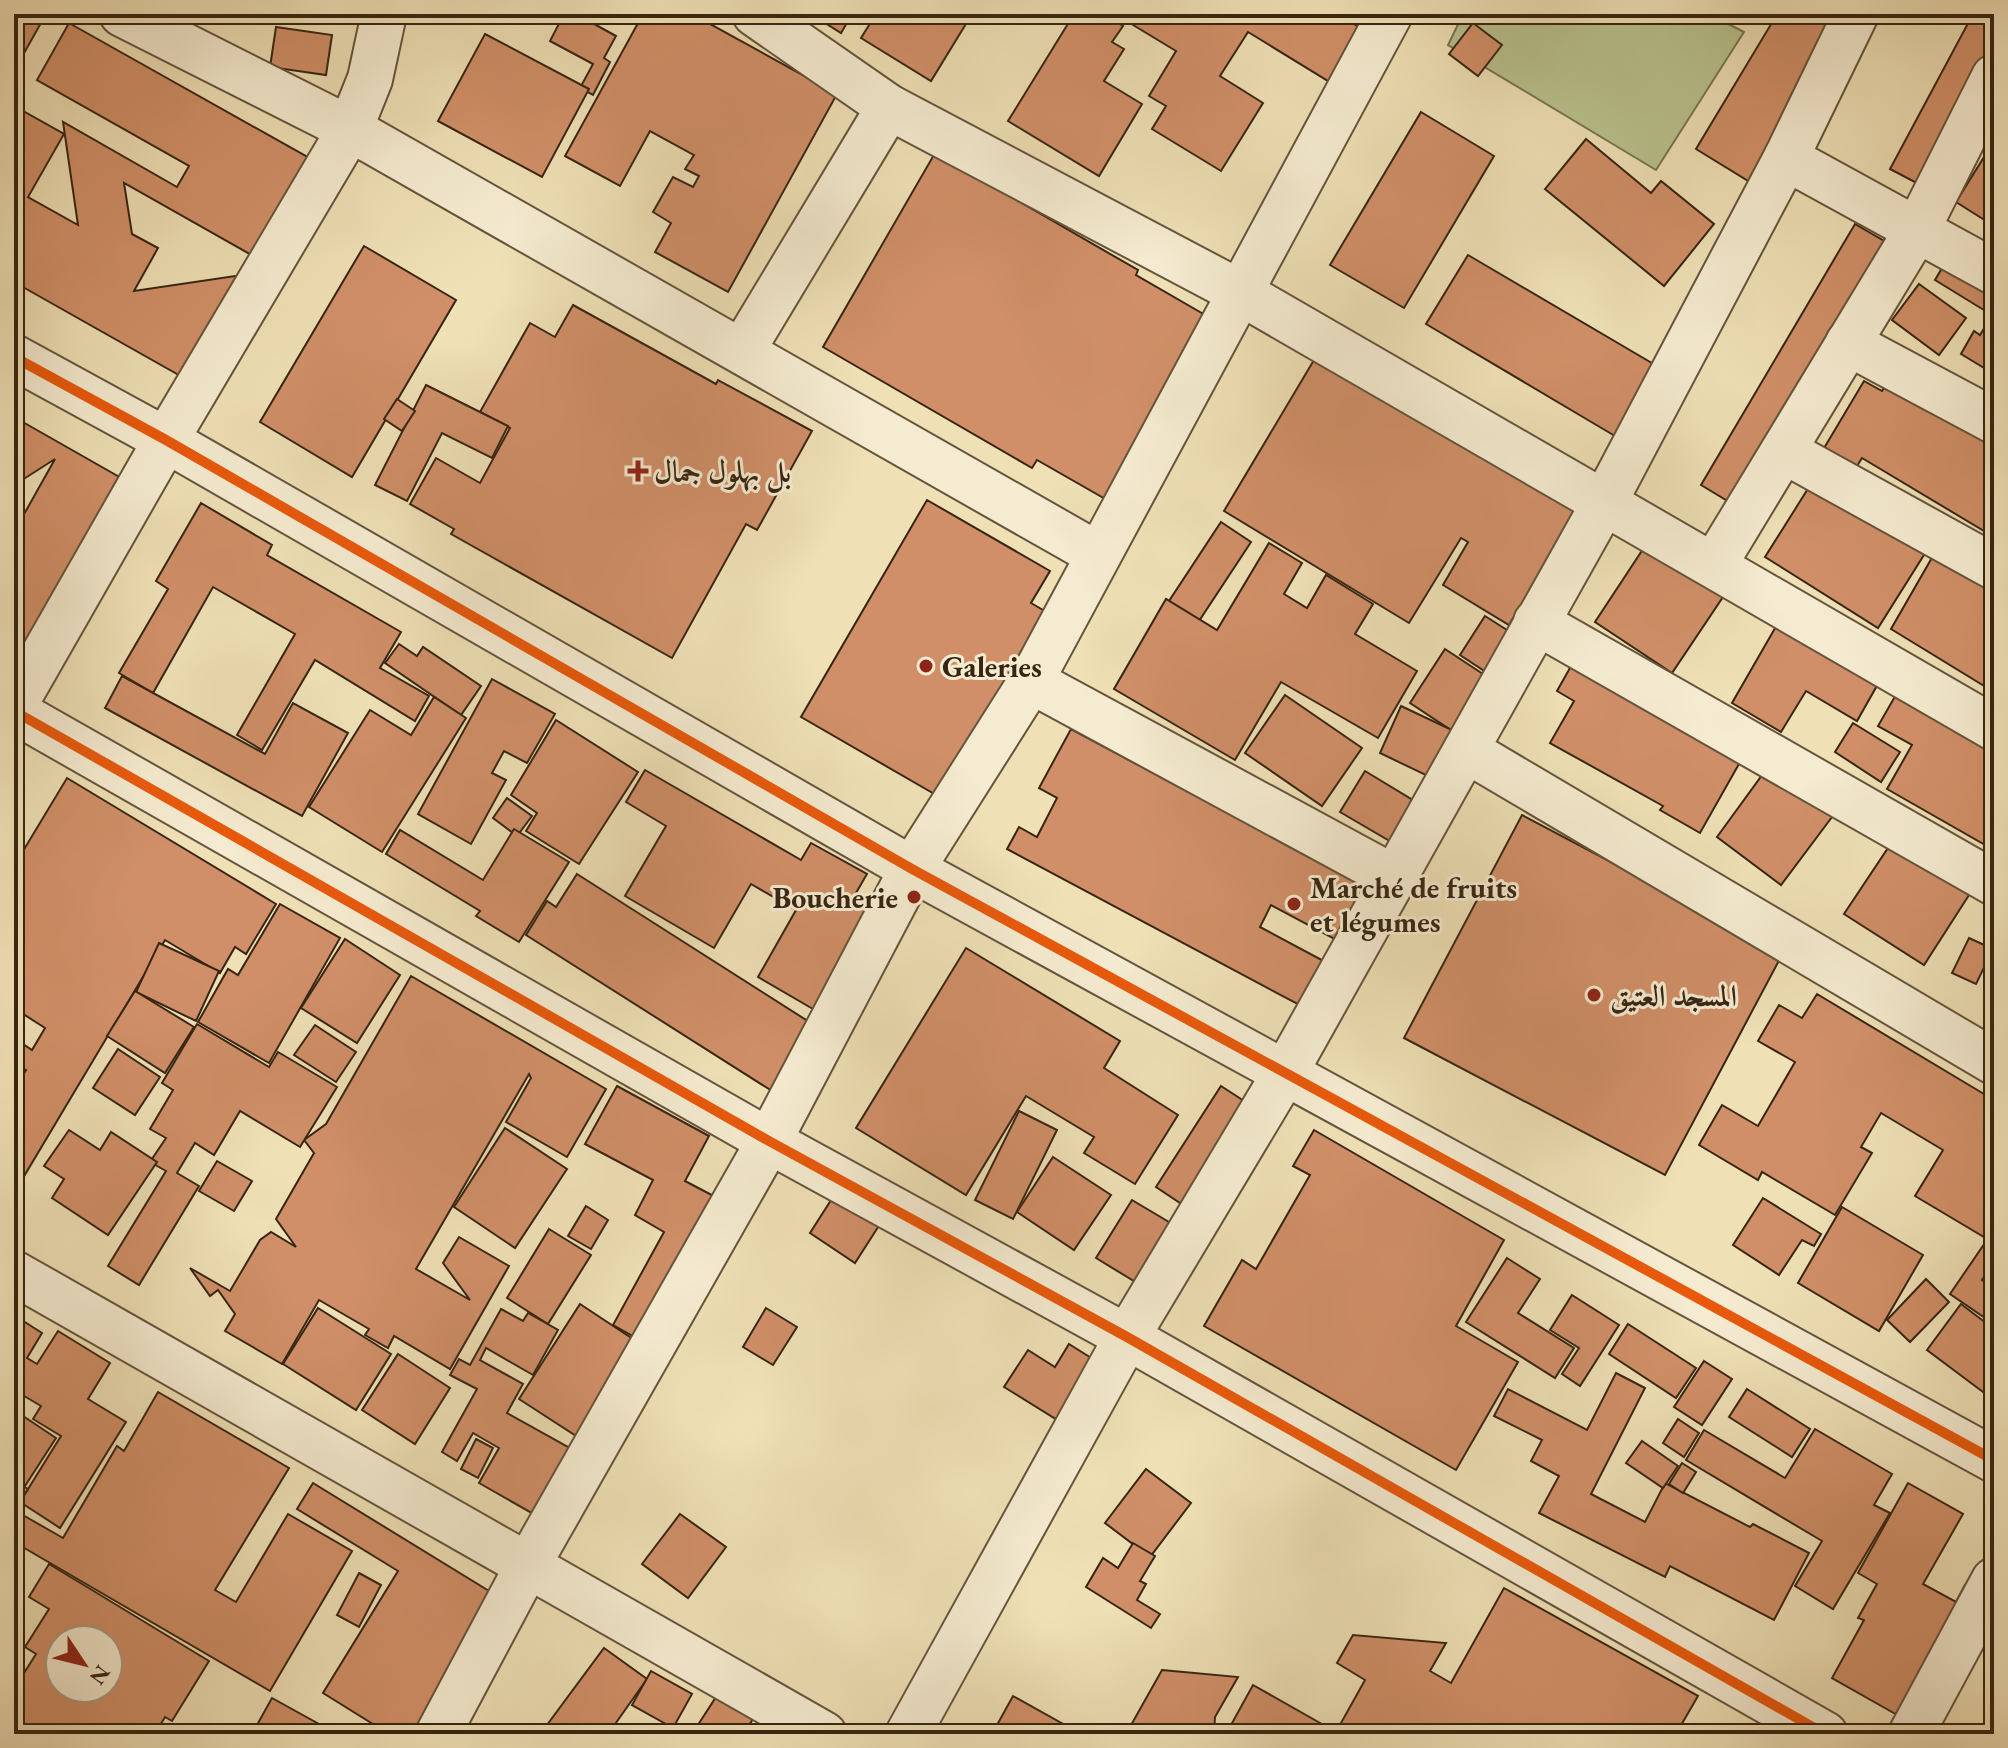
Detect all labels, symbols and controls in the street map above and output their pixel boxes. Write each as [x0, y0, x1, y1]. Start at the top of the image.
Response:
place label: بل بهلول جمال [654, 452, 791, 493]
marker: بل بهلول جمال [629, 462, 647, 480]
place label: Galeries [942, 647, 1042, 686]
marker: Galeries [917, 657, 935, 675]
place label: Marché de fruits et légumes [1310, 868, 1517, 941]
place label: Boucherie [772, 878, 898, 917]
marker: Boucherie [905, 888, 923, 906]
marker: Marché de fruits et légumes [1285, 895, 1303, 913]
place label: المسجد العتيق [1610, 976, 1737, 1015]
marker: المسجد العتيق [1585, 986, 1603, 1004]
north arrow [44, 1624, 124, 1704]
text: N [83, 1660, 117, 1691]

